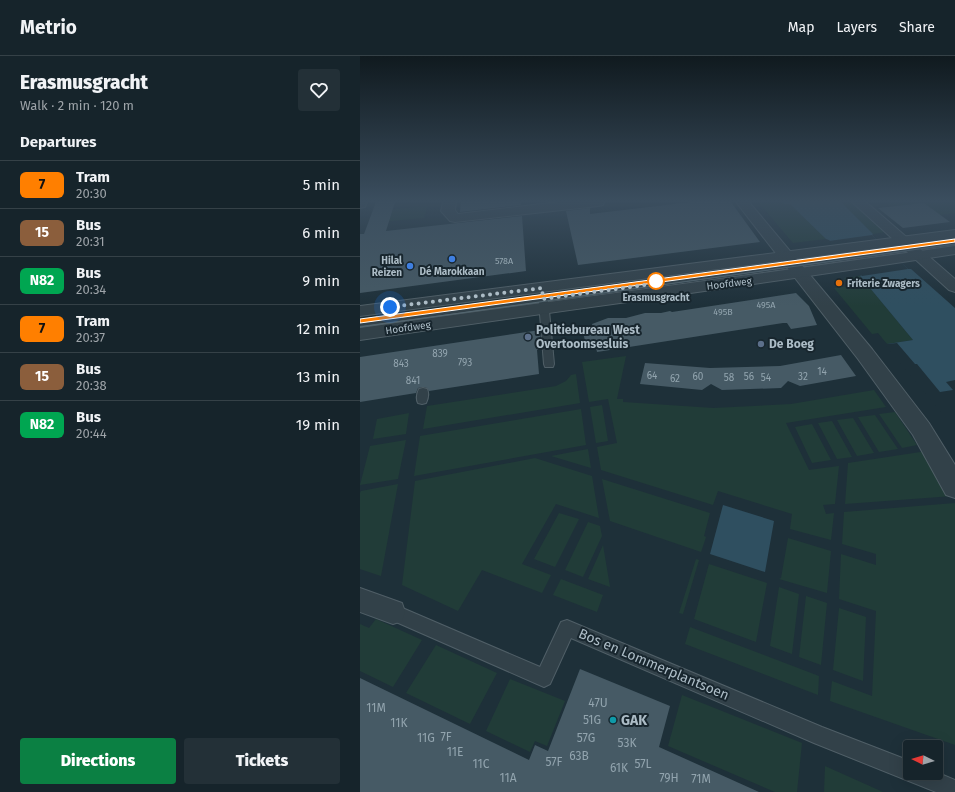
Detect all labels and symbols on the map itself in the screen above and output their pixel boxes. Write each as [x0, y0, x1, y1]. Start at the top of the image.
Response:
marker: Dé Marokkaan [447, 254, 457, 264]
place label: Hilal Reizen [372, 255, 402, 279]
house number: 578A [495, 256, 514, 266]
marker: Hilal Reizen [405, 261, 415, 271]
place label: Dé Marokkaan [420, 265, 485, 278]
marker: Erasmusgracht [647, 272, 665, 290]
street label: Hoofdweg [706, 275, 753, 293]
marker: Friterie Zwagers [834, 278, 844, 288]
place label: Friterie Zwagers [847, 278, 920, 290]
place label: Erasmusgracht [622, 292, 690, 304]
your location [380, 297, 400, 317]
house number: 495A [757, 300, 776, 310]
house number: 495B [713, 307, 733, 317]
street label: Hoofdweg [385, 319, 432, 337]
place label: Politiebureau West Overtoomsesluis [536, 323, 640, 351]
marker: Politiebureau West Overtoomsesluis [523, 332, 533, 342]
place label: De Boeg [769, 337, 814, 351]
marker: De Boeg [756, 339, 766, 349]
house number: 839 [432, 348, 448, 360]
house number: 793 [458, 357, 472, 369]
house number: 843 [393, 358, 409, 370]
house number: 14 [817, 366, 828, 378]
house number: 64 [647, 370, 658, 382]
house number: 60 [693, 371, 704, 383]
house number: 56 [744, 371, 754, 383]
house number: 32 [798, 371, 808, 383]
house number: 58 [724, 372, 735, 384]
house number: 54 [761, 372, 772, 384]
house number: 62 [670, 373, 680, 385]
house number: 841 [406, 375, 420, 387]
street label: Bos en Lommerplantsoen [576, 625, 732, 704]
house number: 47U [588, 696, 608, 710]
house number: 11M [366, 701, 386, 715]
place label: GAK [621, 712, 648, 729]
house number: 51G [583, 713, 601, 727]
marker: GAK [608, 715, 618, 725]
house number: 11K [390, 716, 409, 730]
house number: 7F [440, 730, 452, 744]
house number: 11G [417, 731, 435, 745]
house number: 57G [577, 731, 595, 745]
house number: 53K [618, 736, 637, 750]
north arrow [903, 740, 943, 780]
house number: 11E [447, 745, 463, 759]
house number: 63B [569, 749, 589, 763]
house number: 57F [546, 755, 563, 769]
house number: 11C [473, 757, 490, 771]
house number: 57L [634, 757, 652, 771]
house number: 61K [610, 761, 629, 775]
house number: 11A [499, 771, 517, 785]
house number: 79H [659, 771, 679, 785]
house number: 71M [691, 772, 711, 786]

